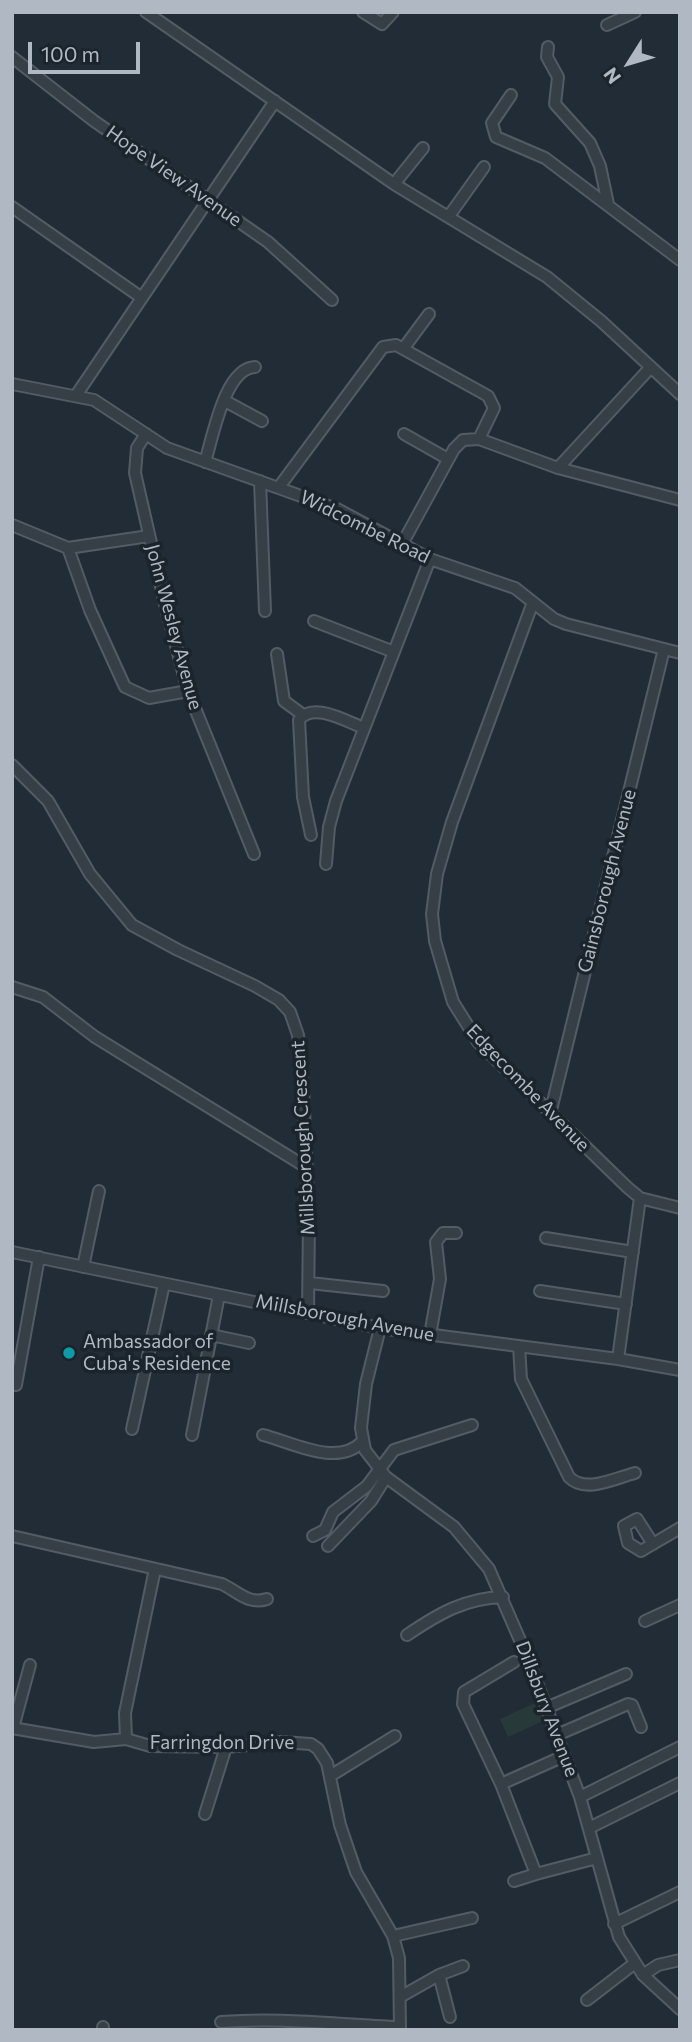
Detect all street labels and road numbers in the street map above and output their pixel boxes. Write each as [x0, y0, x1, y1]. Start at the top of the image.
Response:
street label: Hope View Avenue [102, 121, 246, 231]
street label: Widcombe Road [296, 486, 434, 568]
street label: John Wesley Avenue [141, 542, 207, 712]
street label: Gainsborough Avenue [573, 787, 641, 975]
street label: Edgecombe Avenue [461, 1020, 595, 1156]
street label: Millsborough Crescent [287, 1040, 319, 1236]
street label: Millsborough Avenue [254, 1290, 436, 1346]
street label: Dillsbury Avenue [511, 1638, 583, 1780]
street label: Farringdon Drive [150, 1732, 294, 1754]

